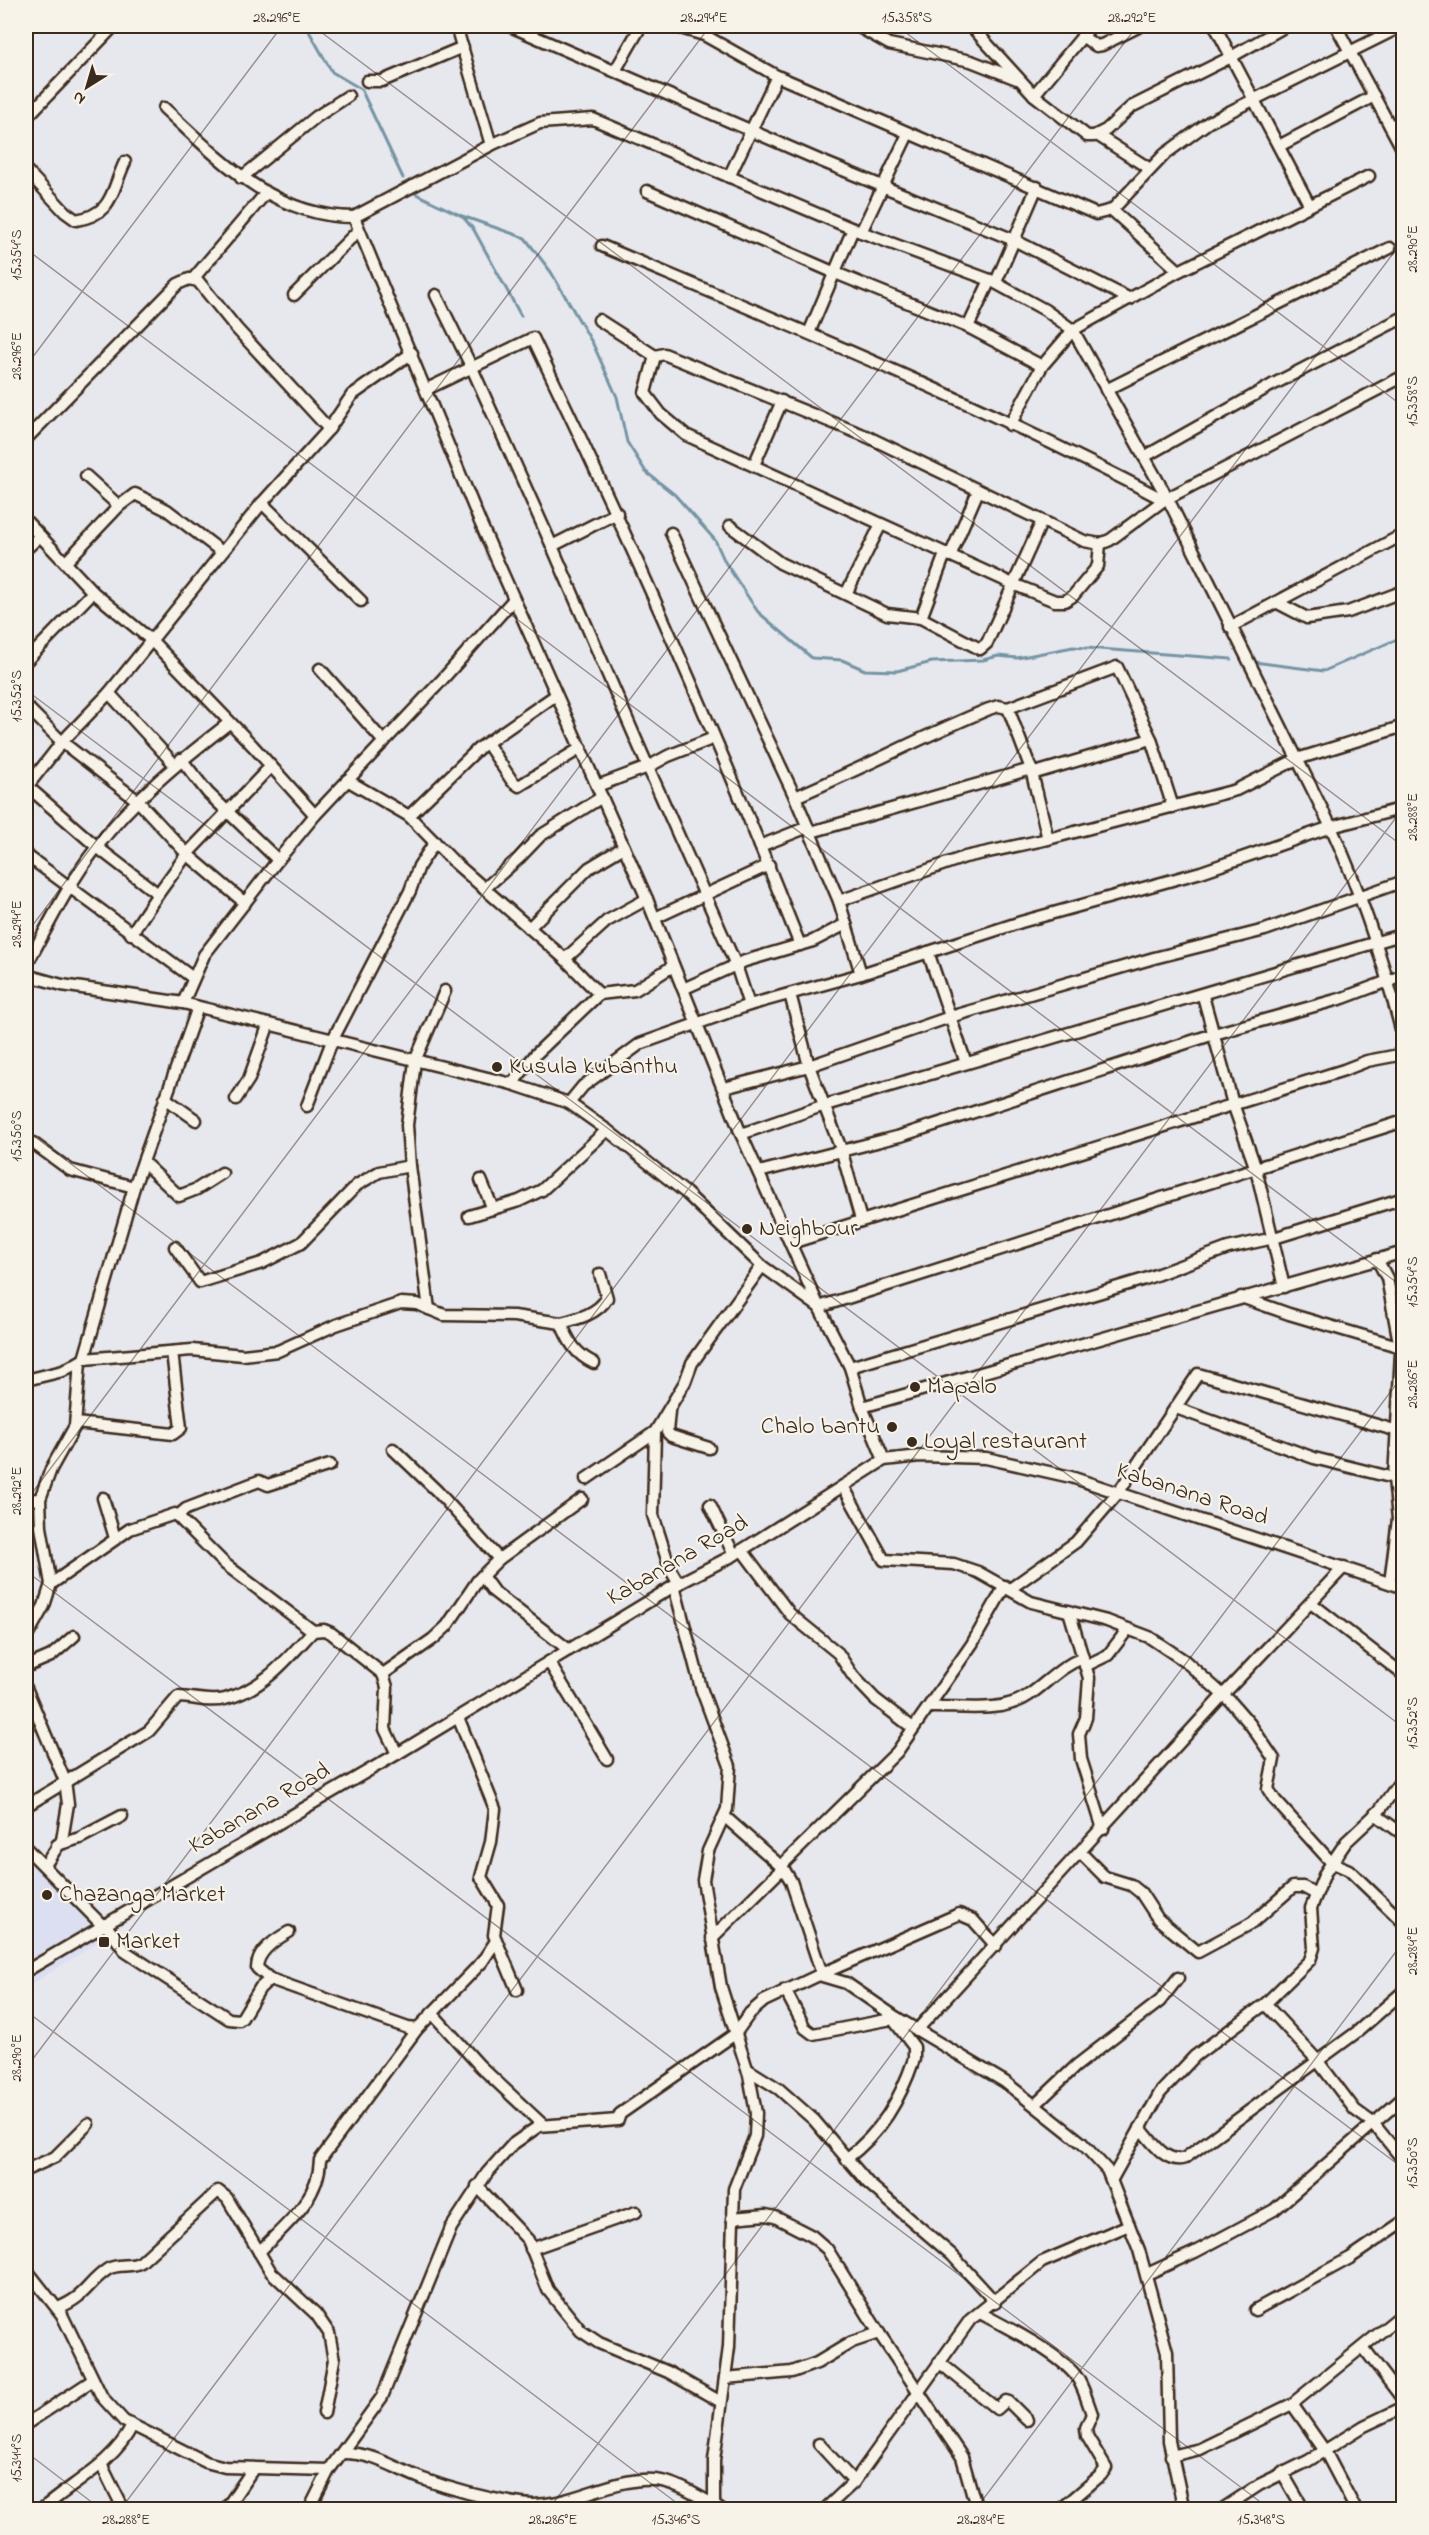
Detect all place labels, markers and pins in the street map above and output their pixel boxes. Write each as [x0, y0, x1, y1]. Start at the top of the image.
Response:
place label: Kusula kubanthu [509, 1050, 678, 1085]
marker: Kusula kubanthu [490, 1060, 504, 1074]
place label: Neighbour [759, 1212, 858, 1247]
marker: Neighbour [740, 1222, 754, 1236]
place label: Mapalo [927, 1370, 997, 1405]
marker: Mapalo [908, 1380, 922, 1394]
place label: Chalo bantu [761, 1410, 880, 1445]
marker: Chalo bantu [885, 1420, 899, 1434]
place label: Loyal restaurant [924, 1425, 1087, 1461]
marker: Loyal restaurant [905, 1435, 919, 1449]
place label: Chazanga Market [59, 1878, 225, 1913]
marker: Chazanga Market [40, 1888, 54, 1902]
place label: Market [116, 1925, 180, 1960]
marker: Market [97, 1935, 111, 1949]

